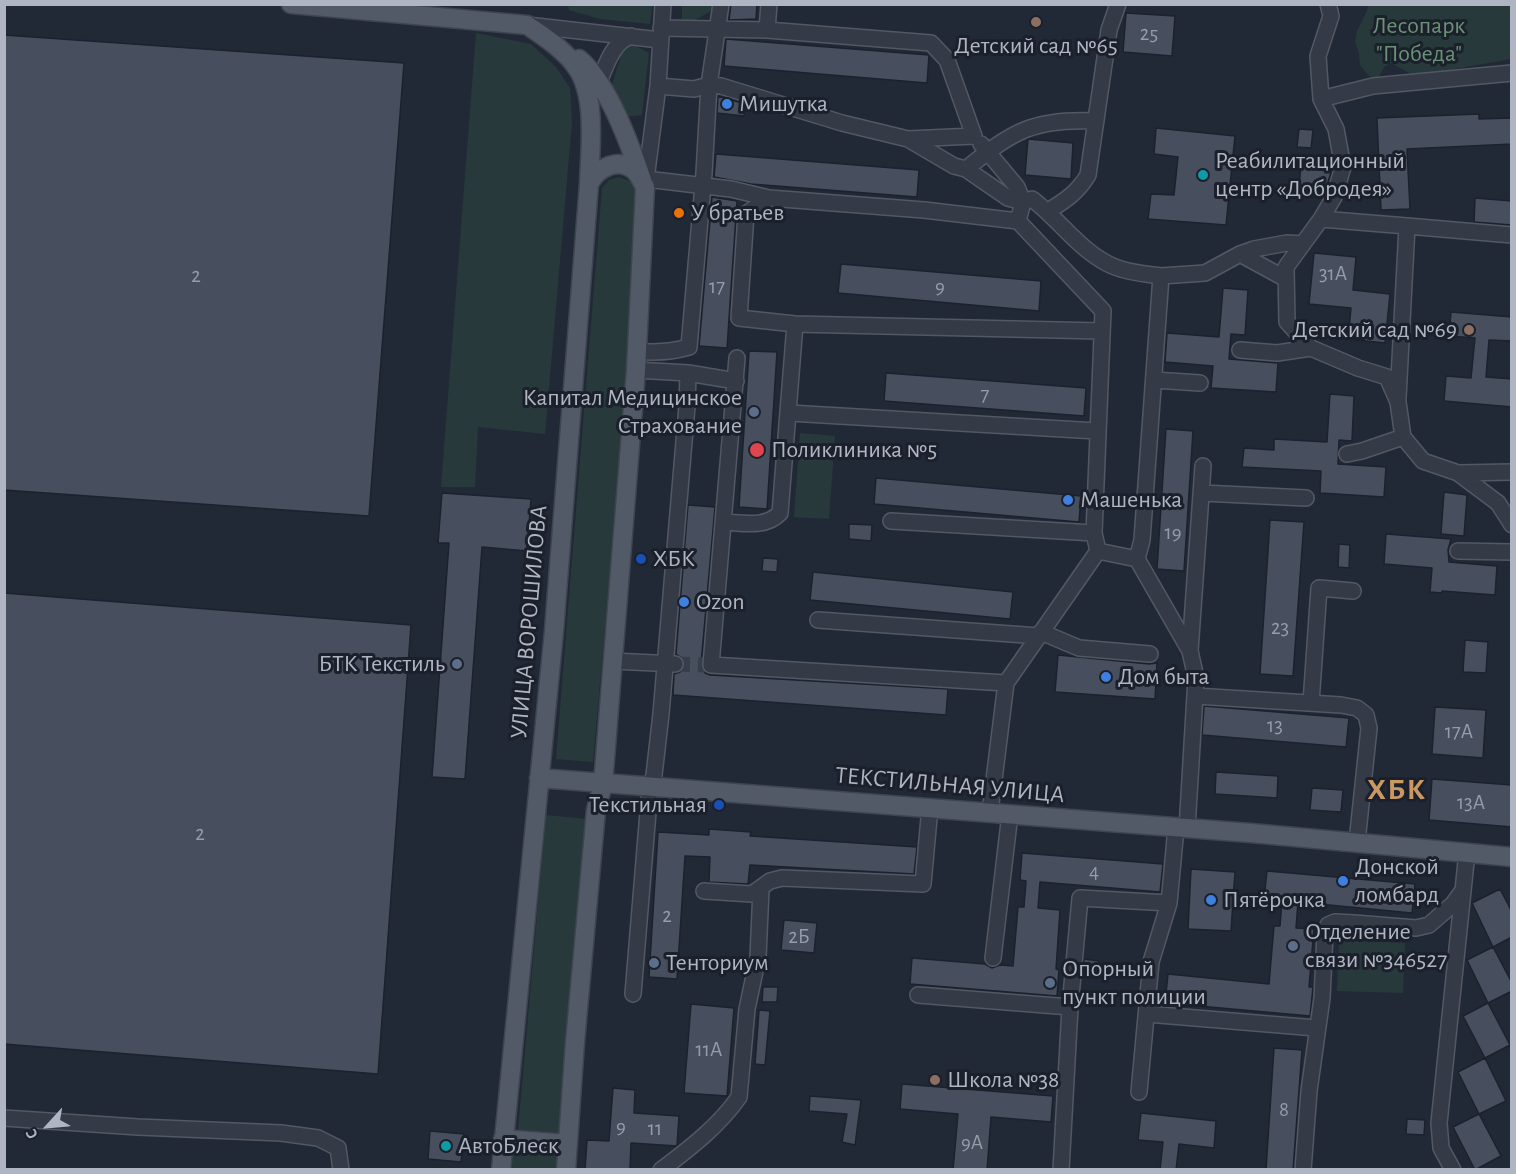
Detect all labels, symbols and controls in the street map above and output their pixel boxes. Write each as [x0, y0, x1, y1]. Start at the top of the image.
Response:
park label: Лесопарк "Победа" [1373, 12, 1465, 68]
marker: Детский сад №65 [1029, 15, 1043, 29]
house number: 25 [1140, 21, 1158, 47]
place label: Детский сад №65 [954, 32, 1118, 60]
place label: Мишутка [739, 90, 828, 118]
marker: Мишутка [720, 97, 734, 111]
place label: Реабилитационный центр «Добродея» [1215, 147, 1405, 203]
marker: Реабилитационный центр «Добродея» [1196, 168, 1210, 182]
place label: У братьев [691, 199, 784, 227]
marker: У братьев [672, 206, 686, 220]
house number: 31А [1319, 261, 1347, 287]
house number: 2 [191, 263, 201, 289]
house number: 17 [709, 274, 725, 300]
house number: 9 [935, 274, 945, 300]
place label: Детский сад №69 [1292, 316, 1457, 344]
marker: Детский сад №69 [1462, 323, 1476, 337]
house number: 7 [981, 382, 989, 408]
place label: Капитал Медицинское Страхование [523, 384, 742, 440]
marker: Капитал Медицинское Страхование [747, 405, 761, 419]
place label: Поликлиника №5 [771, 436, 937, 464]
marker: Поликлиника №5 [748, 441, 766, 459]
place label: Машенька [1080, 486, 1182, 514]
marker: Машенька [1061, 493, 1075, 507]
street label: УЛИЦА ВОРОШИЛОВА [504, 504, 554, 740]
house number: 19 [1164, 520, 1182, 546]
place label: ХБК [653, 545, 695, 573]
marker: ХБК [634, 552, 648, 566]
place label: Ozon [696, 588, 745, 616]
marker: Ozon [677, 595, 691, 609]
house number: 23 [1271, 615, 1289, 641]
place label: БТК Текстиль [318, 650, 445, 678]
marker: БТК Текстиль [450, 657, 464, 671]
place label: Дом быта [1118, 663, 1210, 691]
marker: Дом быта [1099, 670, 1113, 684]
house number: 13 [1267, 713, 1283, 739]
house number: 17А [1445, 719, 1473, 745]
street label: ТЕКСТИЛЬНАЯ УЛИЦА [834, 761, 1066, 809]
district label: ХБК [1367, 772, 1427, 808]
house number: 13А [1457, 790, 1485, 816]
place label: Текстильная [589, 791, 707, 819]
marker: Текстильная [712, 798, 726, 812]
house number: 2 [195, 821, 205, 847]
place label: Донской ломбард [1355, 853, 1439, 909]
house number: 4 [1089, 859, 1099, 885]
marker: Донской ломбард [1336, 874, 1350, 888]
place label: Пятёрочка [1223, 886, 1325, 914]
marker: Пятёрочка [1204, 893, 1218, 907]
house number: 2 [662, 903, 672, 929]
place label: Отделение связи №346527 [1305, 918, 1447, 974]
house number: 2Б [788, 924, 810, 950]
marker: Отделение связи №346527 [1286, 939, 1300, 953]
place label: Тенториум [666, 949, 769, 977]
place label: Опорный пункт полиции [1062, 955, 1206, 1011]
marker: Тенториум [647, 956, 661, 970]
marker: Опорный пункт полиции [1043, 976, 1057, 990]
house number: 11А [696, 1037, 722, 1063]
place label: Школа №38 [947, 1066, 1059, 1094]
marker: Школа №38 [928, 1073, 942, 1087]
north arrow [18, 1096, 78, 1156]
house number: 8 [1279, 1097, 1289, 1123]
house number: 9 [616, 1114, 626, 1140]
house number: 11 [648, 1116, 662, 1142]
text: С [23, 1126, 41, 1141]
house number: 9А [961, 1130, 983, 1156]
place label: АвтоБлеск [458, 1132, 559, 1160]
marker: АвтоБлеск [439, 1139, 453, 1153]

